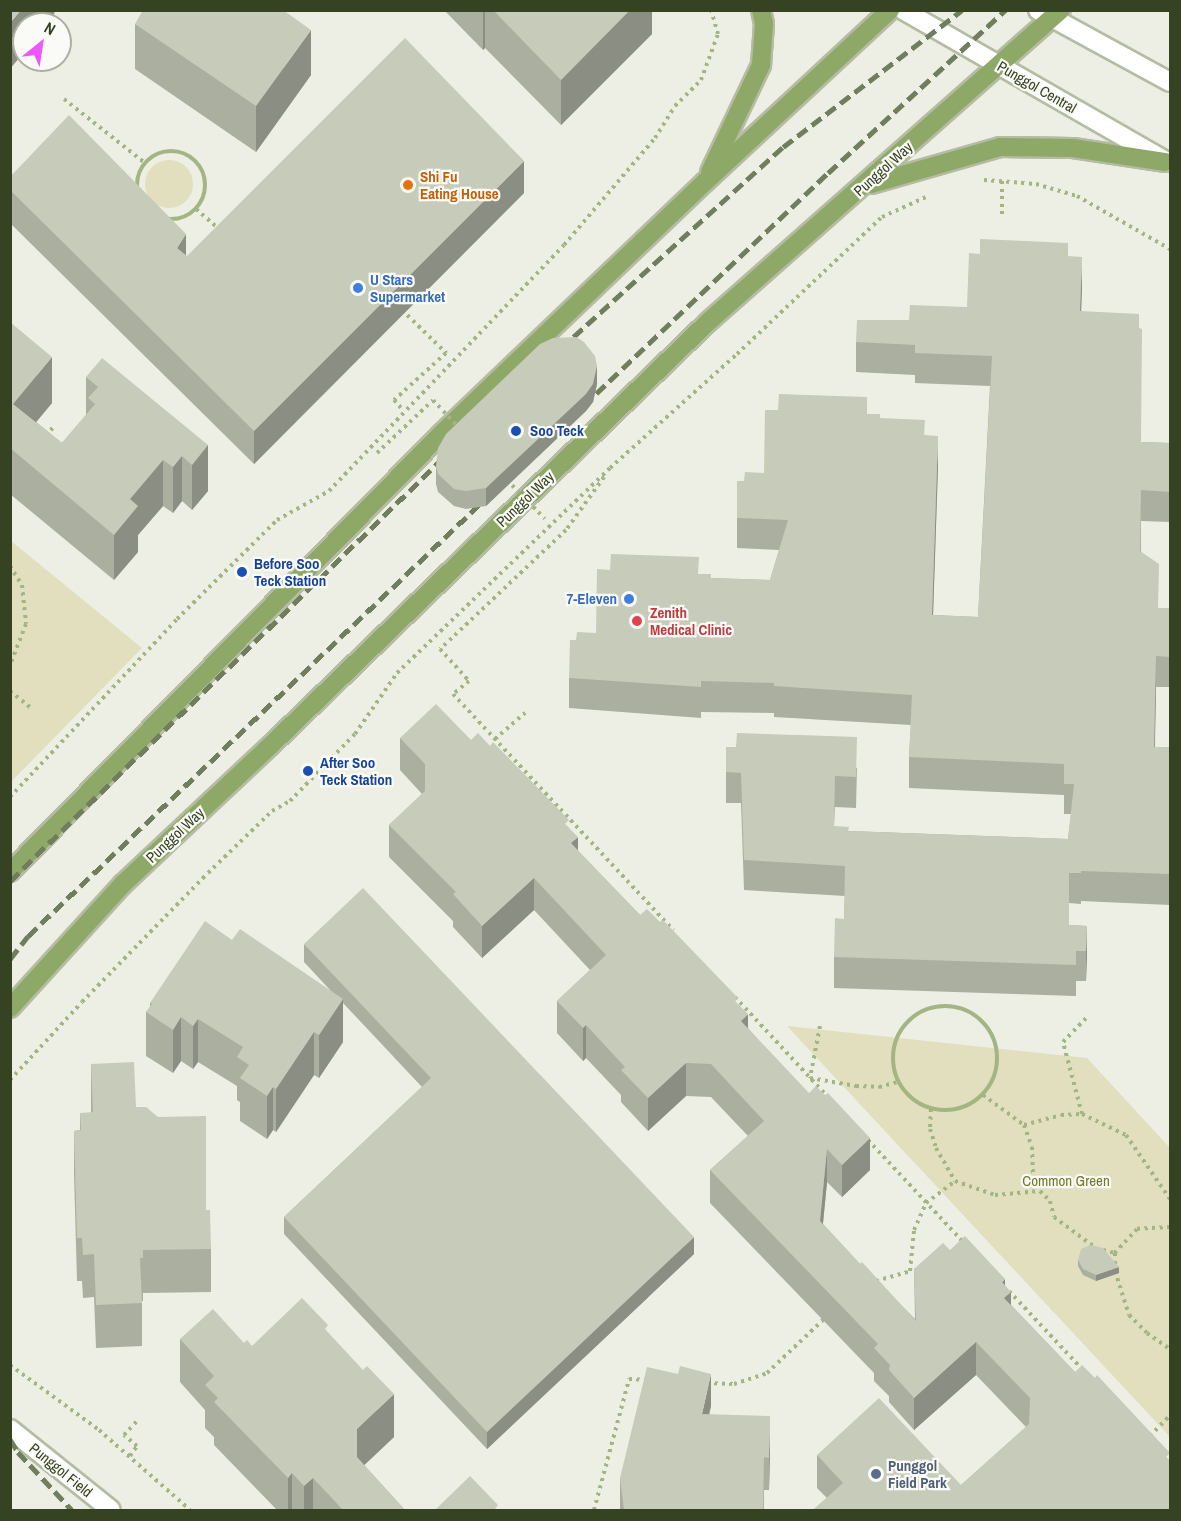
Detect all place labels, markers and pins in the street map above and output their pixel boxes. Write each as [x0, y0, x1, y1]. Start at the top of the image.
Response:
place label: Shi Fu Eating House [420, 167, 499, 202]
marker: Shi Fu Eating House [401, 178, 415, 192]
place label: U Stars Supermarket [370, 270, 445, 305]
marker: U Stars Supermarket [351, 281, 365, 295]
marker: Soo Teck [507, 422, 525, 440]
place label: Soo Teck [530, 422, 584, 440]
place label: Before Soo Teck Station [254, 554, 326, 589]
marker: Before Soo Teck Station [235, 565, 249, 579]
place label: 7-Eleven [566, 590, 617, 608]
marker: 7-Eleven [622, 592, 636, 606]
place label: Zenith Medical Clinic [650, 603, 732, 638]
marker: Zenith Medical Clinic [628, 612, 646, 630]
place label: After Soo Teck Station [320, 753, 392, 788]
marker: After Soo Teck Station [301, 764, 315, 778]
place label: Punggol Field Park [888, 1456, 947, 1491]
marker: Punggol Field Park [869, 1467, 883, 1481]

